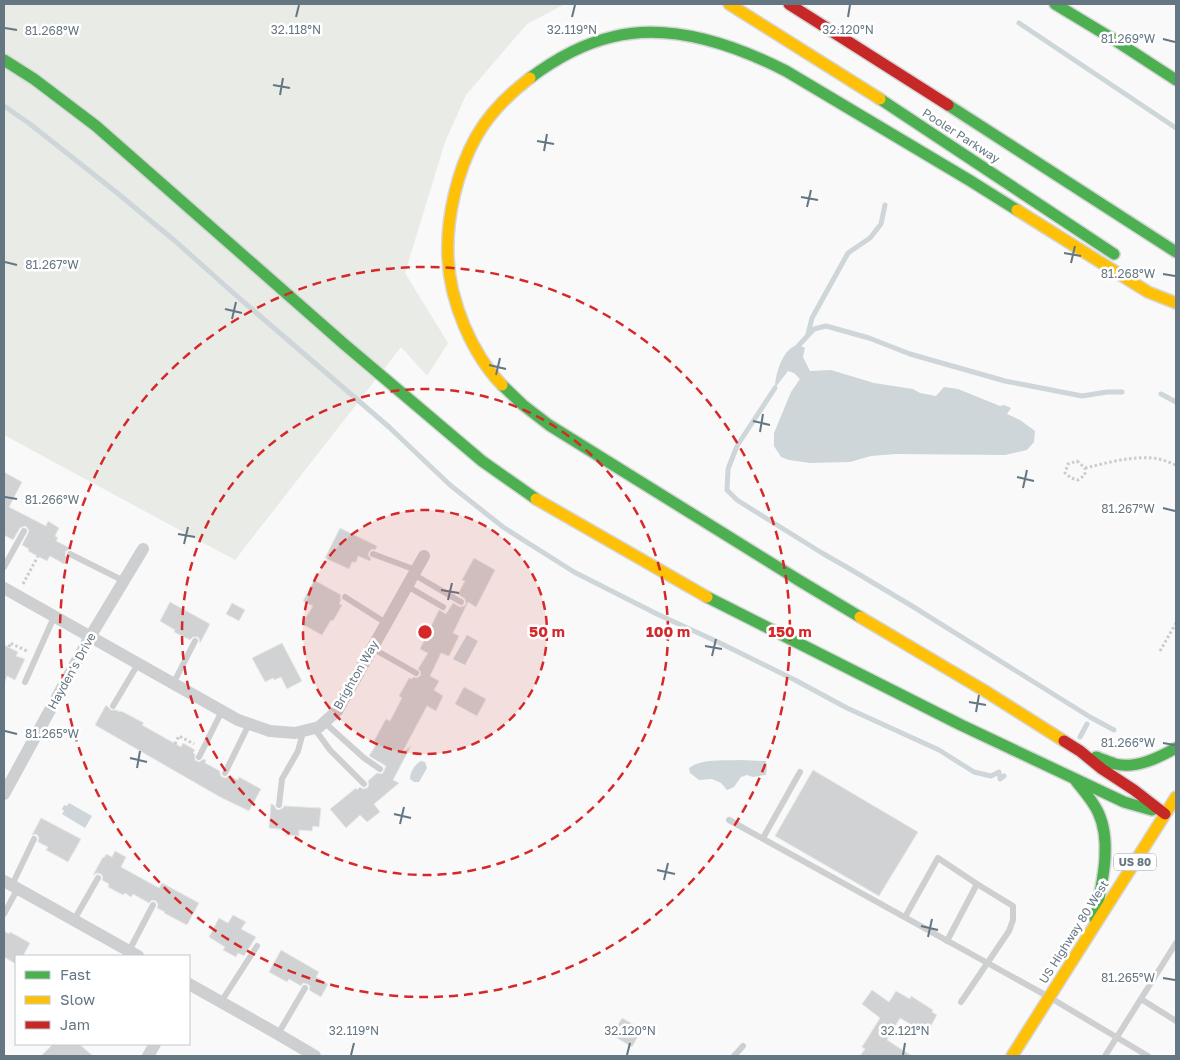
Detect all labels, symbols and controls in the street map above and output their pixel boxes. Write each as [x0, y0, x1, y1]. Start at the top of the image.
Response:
text: 32.118°N [271, 22, 321, 37]
text: 32.119°N [547, 22, 597, 37]
text: 32.120°N [822, 22, 874, 37]
text: 81.268°W [25, 23, 80, 38]
text: 81.269°W [1101, 31, 1156, 46]
street label: Pooler Parkway [920, 105, 1003, 166]
text: 81.267°W [25, 257, 79, 272]
text: 81.268°W [1101, 266, 1156, 281]
text: 81.266°W [25, 492, 80, 507]
text: 81.267°W [1101, 501, 1155, 516]
text: 50 m [529, 622, 565, 640]
text: 100 m [646, 622, 690, 640]
text: 150 m [768, 622, 812, 640]
centre of rings [416, 623, 434, 641]
street label: Hayden's Drive [44, 630, 99, 712]
street label: Brighton Way [330, 637, 382, 712]
text: 81.265°W [25, 726, 80, 741]
text: 81.266°W [1101, 735, 1156, 750]
road number: US 80 [1114, 854, 1156, 870]
street label: US Highway 80 West [1036, 877, 1112, 986]
legend [15, 955, 190, 1045]
text: Fast [60, 965, 91, 983]
text: 81.265°W [1101, 970, 1156, 985]
text: Slow [60, 990, 95, 1008]
text: Jam [60, 1015, 90, 1033]
text: 32.119°N [329, 1023, 379, 1038]
text: 32.120°N [604, 1023, 656, 1038]
text: 32.121°N [880, 1023, 930, 1038]

